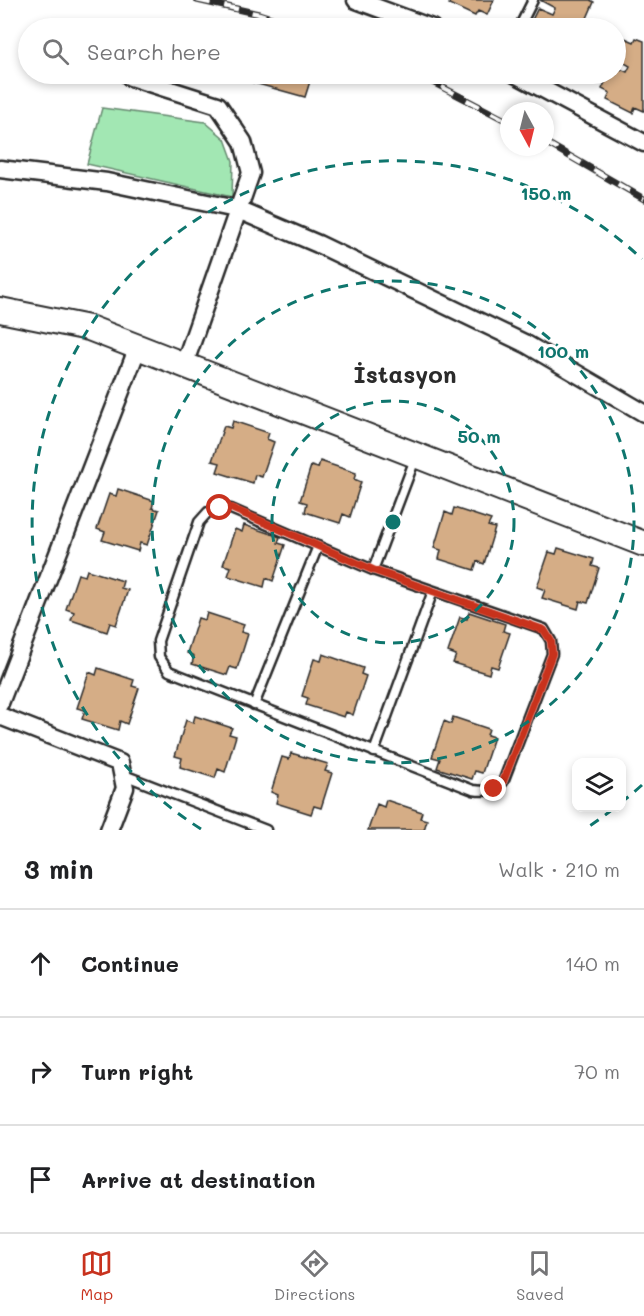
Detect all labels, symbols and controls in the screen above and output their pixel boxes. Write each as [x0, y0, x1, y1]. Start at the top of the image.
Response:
search box [18, 18, 626, 84]
icon: search [39, 35, 72, 68]
text: Search here [87, 37, 221, 66]
north arrow [500, 102, 554, 156]
text: 150 m [521, 181, 571, 205]
text: 100 m [537, 339, 589, 363]
district label: İstasyon [353, 358, 457, 389]
text: 50 m [458, 424, 500, 448]
route start [206, 494, 232, 520]
centre of rings [383, 512, 403, 532]
map controls [572, 758, 626, 812]
button: layers [572, 758, 626, 812]
route end [480, 775, 506, 801]
text: 3 min [24, 852, 93, 886]
text: Walk · 210 m [498, 856, 620, 882]
icon: ahead [24, 947, 57, 980]
text: Continue [81, 949, 179, 978]
text: 140 m [565, 950, 620, 976]
icon: right [24, 1055, 57, 1088]
text: Turn right [81, 1057, 193, 1086]
text: 70 m [574, 1058, 620, 1084]
icon: arrive [24, 1163, 57, 1196]
text: Arrive at destination [81, 1165, 316, 1194]
tab: Map [80, 1247, 113, 1304]
tab: Directions [274, 1247, 355, 1304]
tab: Saved [516, 1247, 564, 1304]

